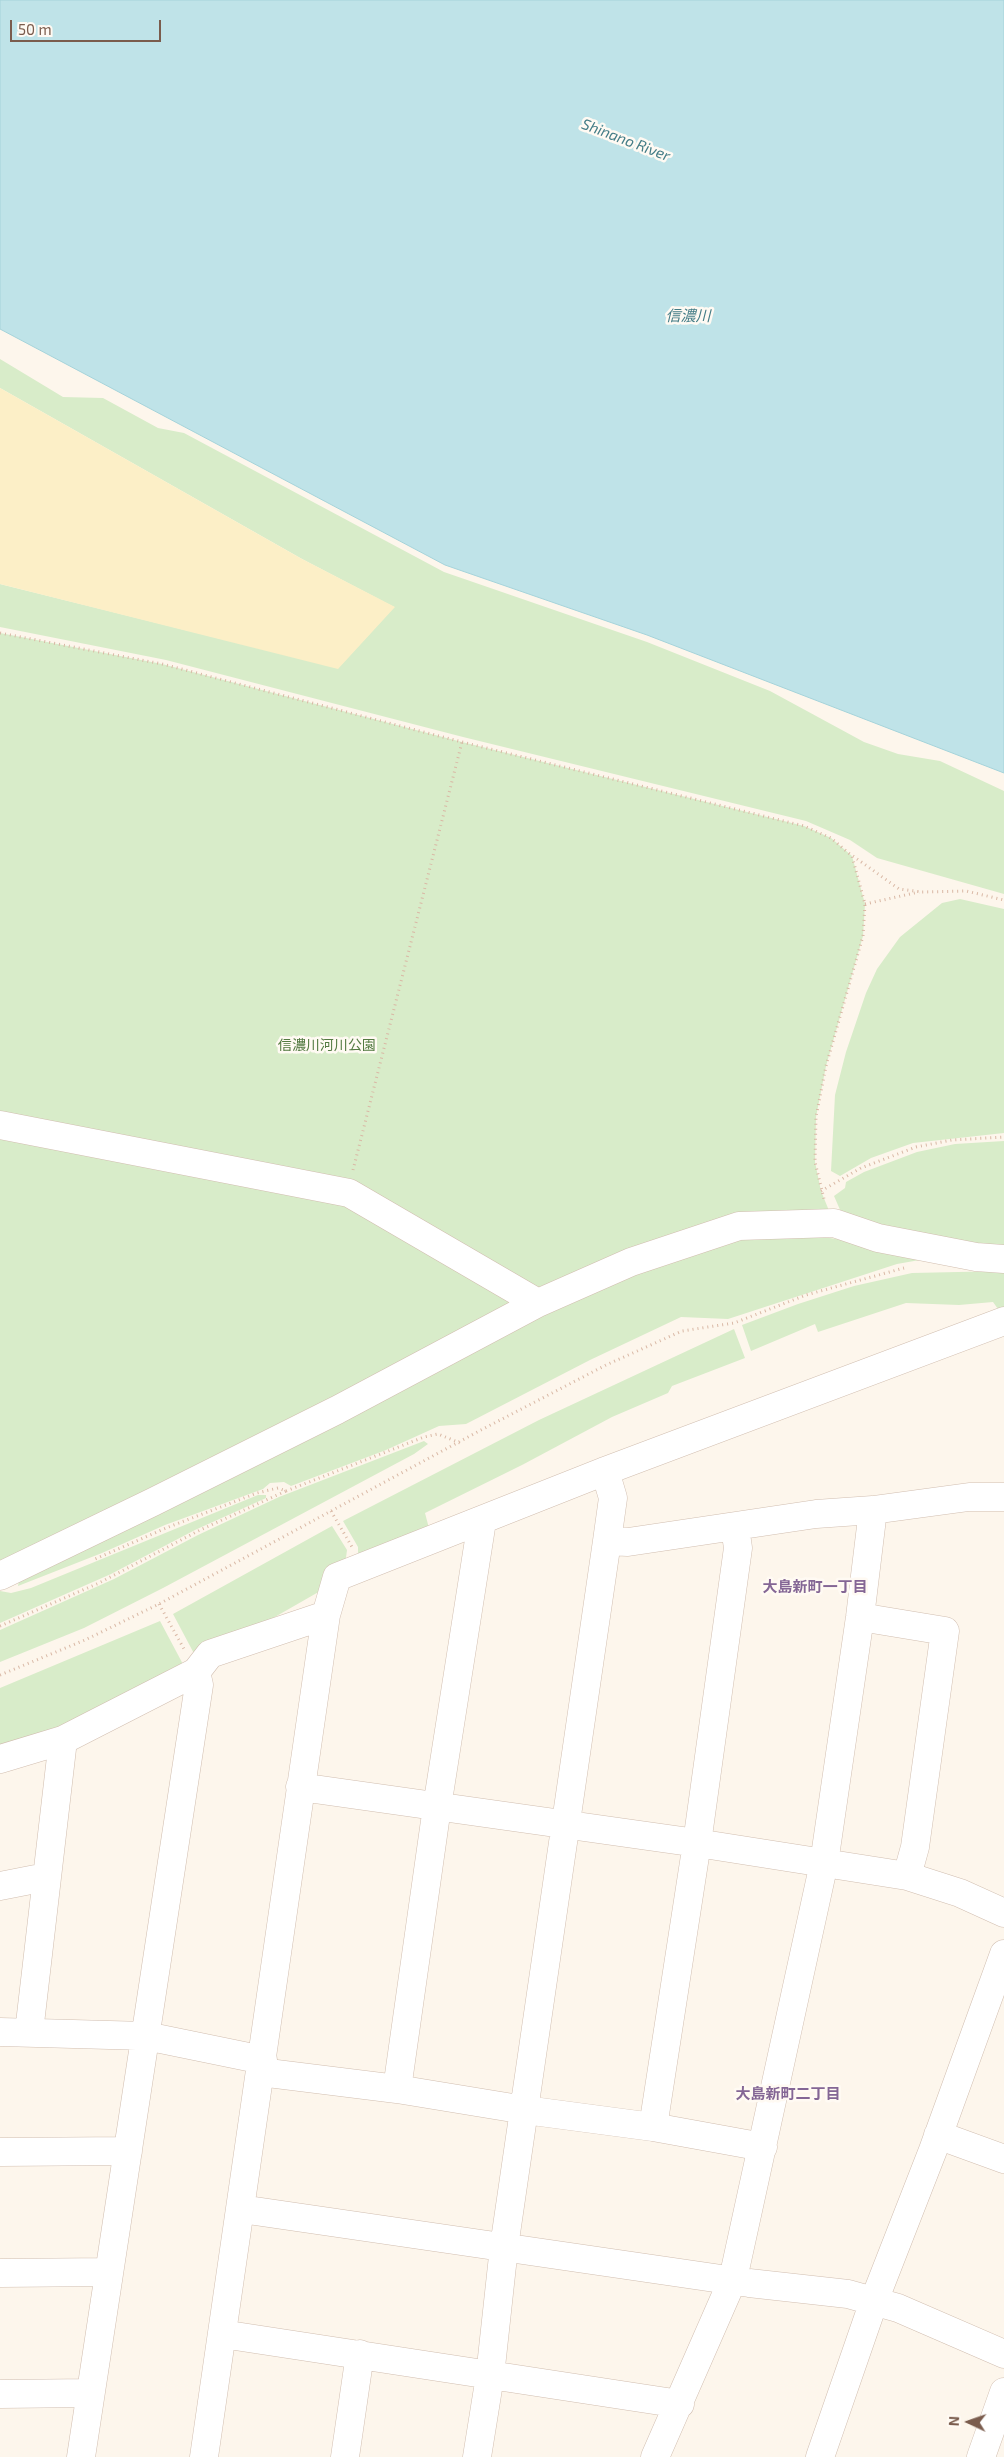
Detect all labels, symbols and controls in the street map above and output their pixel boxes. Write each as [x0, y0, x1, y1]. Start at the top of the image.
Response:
scale bar [12, 10, 164, 42]
text: 50 m [18, 20, 52, 38]
water label: Shinano River [579, 115, 673, 165]
water label: 信濃川 [666, 307, 710, 325]
park label: 信濃川河川公園 [278, 1037, 376, 1053]
district label: 大島新町一丁目 [763, 1578, 867, 1596]
district label: 大島新町二丁目 [736, 2085, 840, 2103]
north arrow [944, 2397, 994, 2447]
text: N [945, 2416, 962, 2427]

